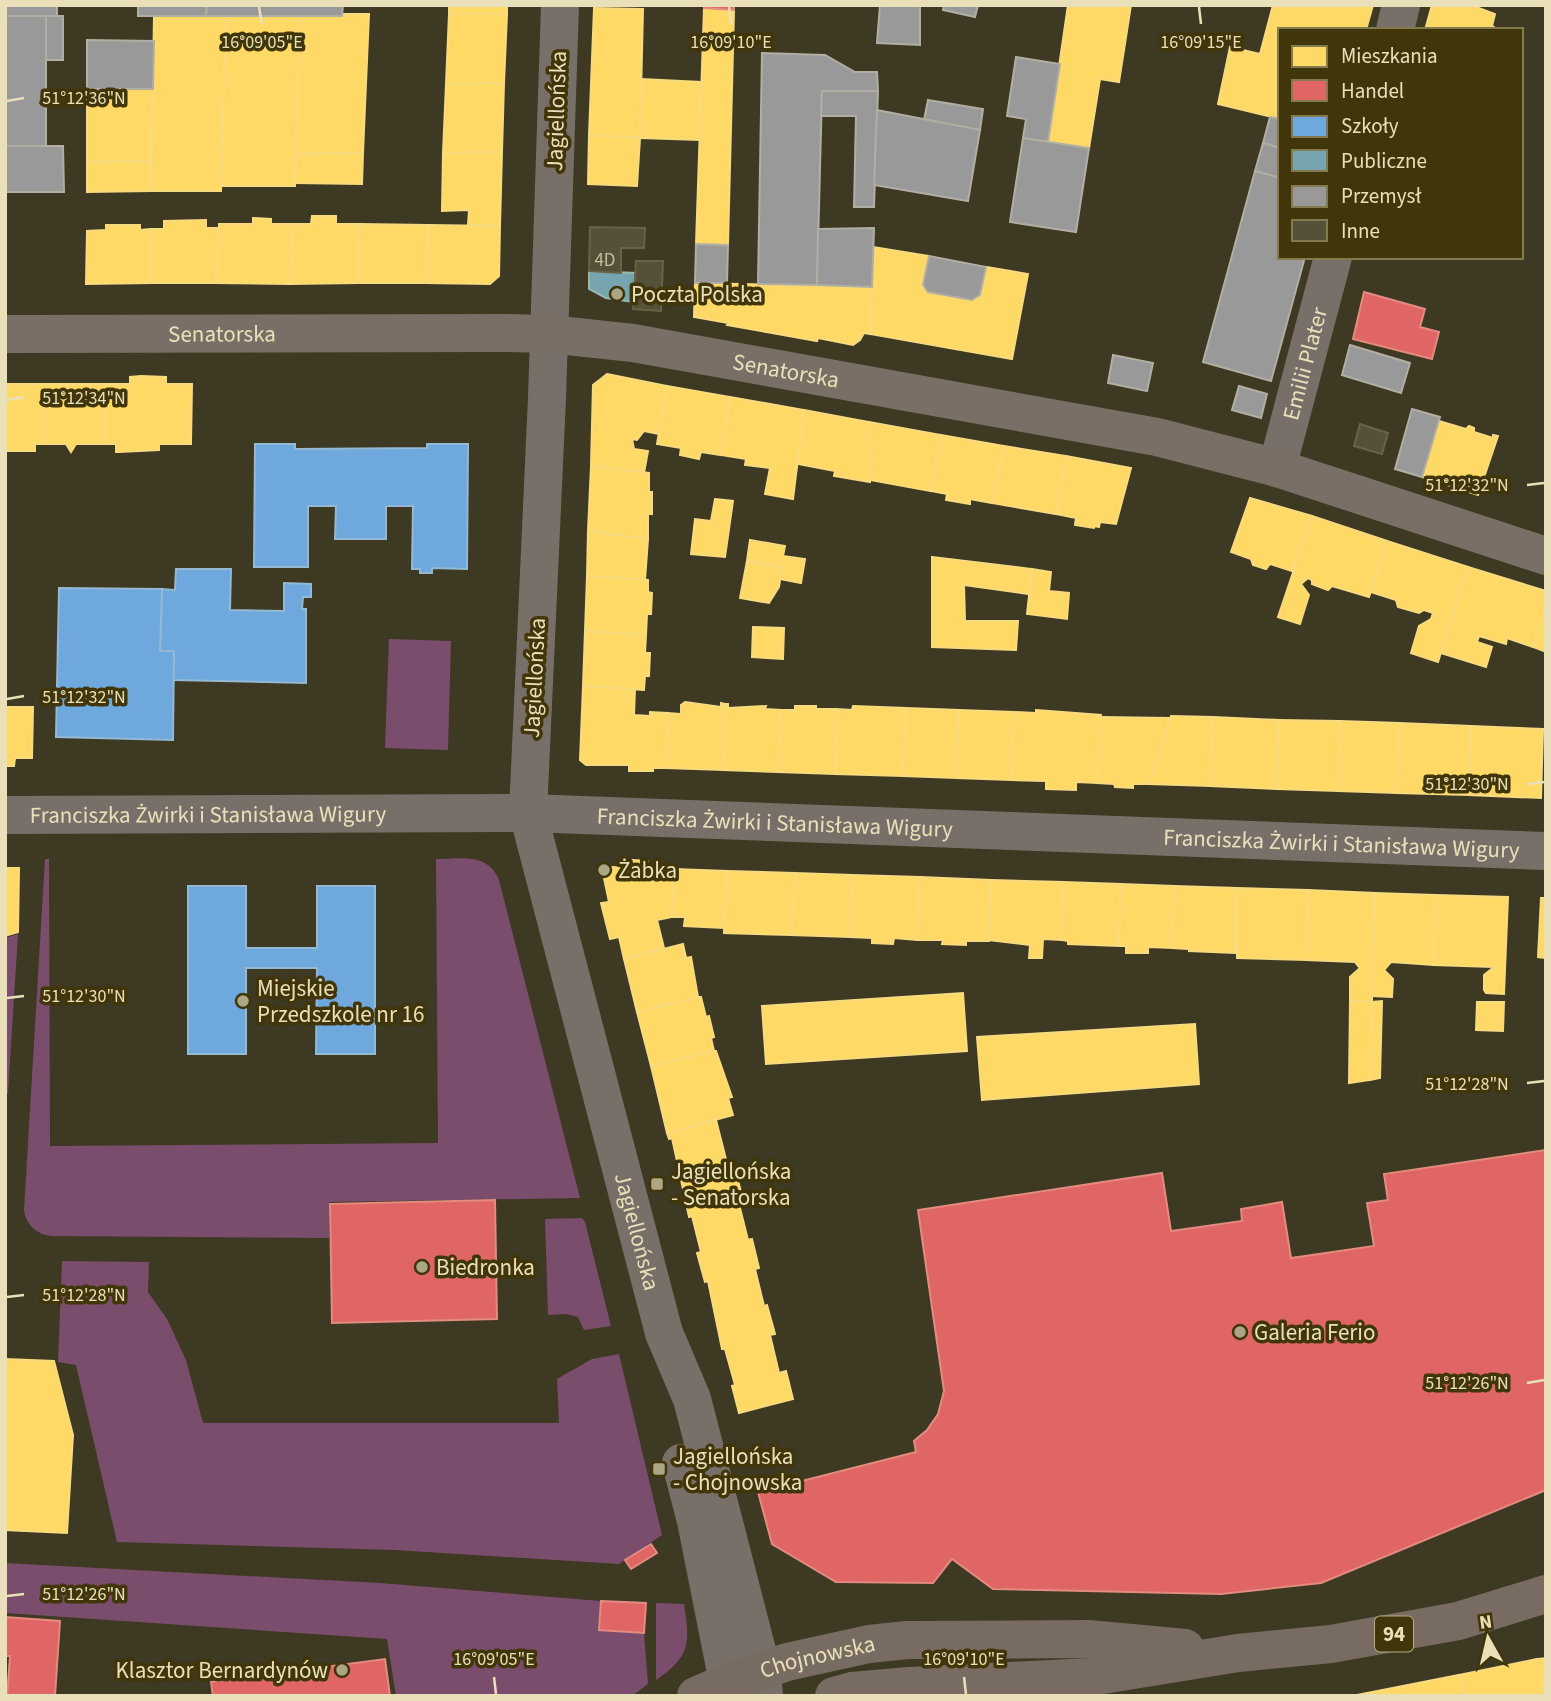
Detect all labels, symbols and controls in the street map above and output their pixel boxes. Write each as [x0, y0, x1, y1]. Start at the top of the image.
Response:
legend [1278, 28, 1523, 259]
text: 16°09'05"E [221, 30, 303, 55]
text: 16°09'10"E [690, 30, 772, 55]
text: 16°09'15"E [1160, 30, 1242, 55]
text: Mieszkania [1341, 41, 1438, 71]
street label: Jagiellońska [538, 50, 575, 172]
text: Handel [1341, 76, 1404, 106]
text: 51°12'36"N [42, 86, 126, 111]
text: Szkoły [1341, 111, 1399, 141]
text: Publiczne [1341, 146, 1427, 176]
text: Przemysł [1341, 181, 1422, 211]
text: Inne [1341, 216, 1380, 246]
house number: 4D [594, 247, 616, 274]
place label: Poczta Polska [631, 278, 763, 311]
marker: Poczta Polska [609, 286, 625, 302]
street label: Emilii Plater [1274, 303, 1336, 424]
street label: Senatorska [168, 317, 276, 351]
street label: Senatorska [730, 345, 842, 397]
text: 51°12'34"N [42, 386, 126, 411]
text: 51°12'32"N [1425, 473, 1509, 498]
street label: Jagiellońska [515, 617, 554, 739]
text: 51°12'32"N [42, 685, 126, 710]
text: 51°12'30"N [1425, 772, 1509, 797]
street label: Franciszka Żwirki i Stanisława Wigury [30, 798, 386, 832]
street label: Franciszka Żwirki i Stanisława Wigury [596, 800, 954, 846]
street label: Franciszka Żwirki i Stanisława Wigury [1163, 821, 1520, 867]
place label: Żabka [618, 854, 677, 887]
marker: Żabka [596, 862, 612, 878]
place label: Miejskie Przedszkole nr 16 [257, 972, 424, 1031]
text: 51°12'30"N [42, 984, 126, 1009]
marker: Miejskie Przedszkole nr 16 [235, 993, 251, 1009]
text: 51°12'28"N [1425, 1072, 1509, 1097]
place label: Jagiellońska - Senatorska [671, 1155, 791, 1214]
street label: Jagiellońska [606, 1169, 668, 1294]
marker: Jagiellońska - Senatorska [649, 1176, 665, 1192]
place label: Biedronka [436, 1251, 535, 1284]
marker: Biedronka [414, 1259, 430, 1275]
text: 51°12'28"N [42, 1283, 126, 1308]
place label: Galeria Ferio [1254, 1316, 1375, 1349]
marker: Galeria Ferio [1232, 1324, 1248, 1340]
text: 51°12'26"N [1425, 1371, 1509, 1396]
place label: Jagiellońska - Chojnowska [673, 1440, 802, 1499]
marker: Jagiellońska - Chojnowska [651, 1461, 667, 1477]
text: 51°12'26"N [42, 1582, 126, 1607]
north arrow [1453, 1603, 1523, 1673]
text: N [1478, 1608, 1494, 1637]
road number: 94 [1375, 1616, 1413, 1652]
street label: Chojnowska [755, 1627, 878, 1687]
text: 16°09'05"E [453, 1647, 535, 1672]
text: 16°09'10"E [923, 1647, 1005, 1672]
place label: Klasztor Bernardynów [115, 1654, 328, 1687]
marker: Klasztor Bernardynów [334, 1662, 350, 1678]

